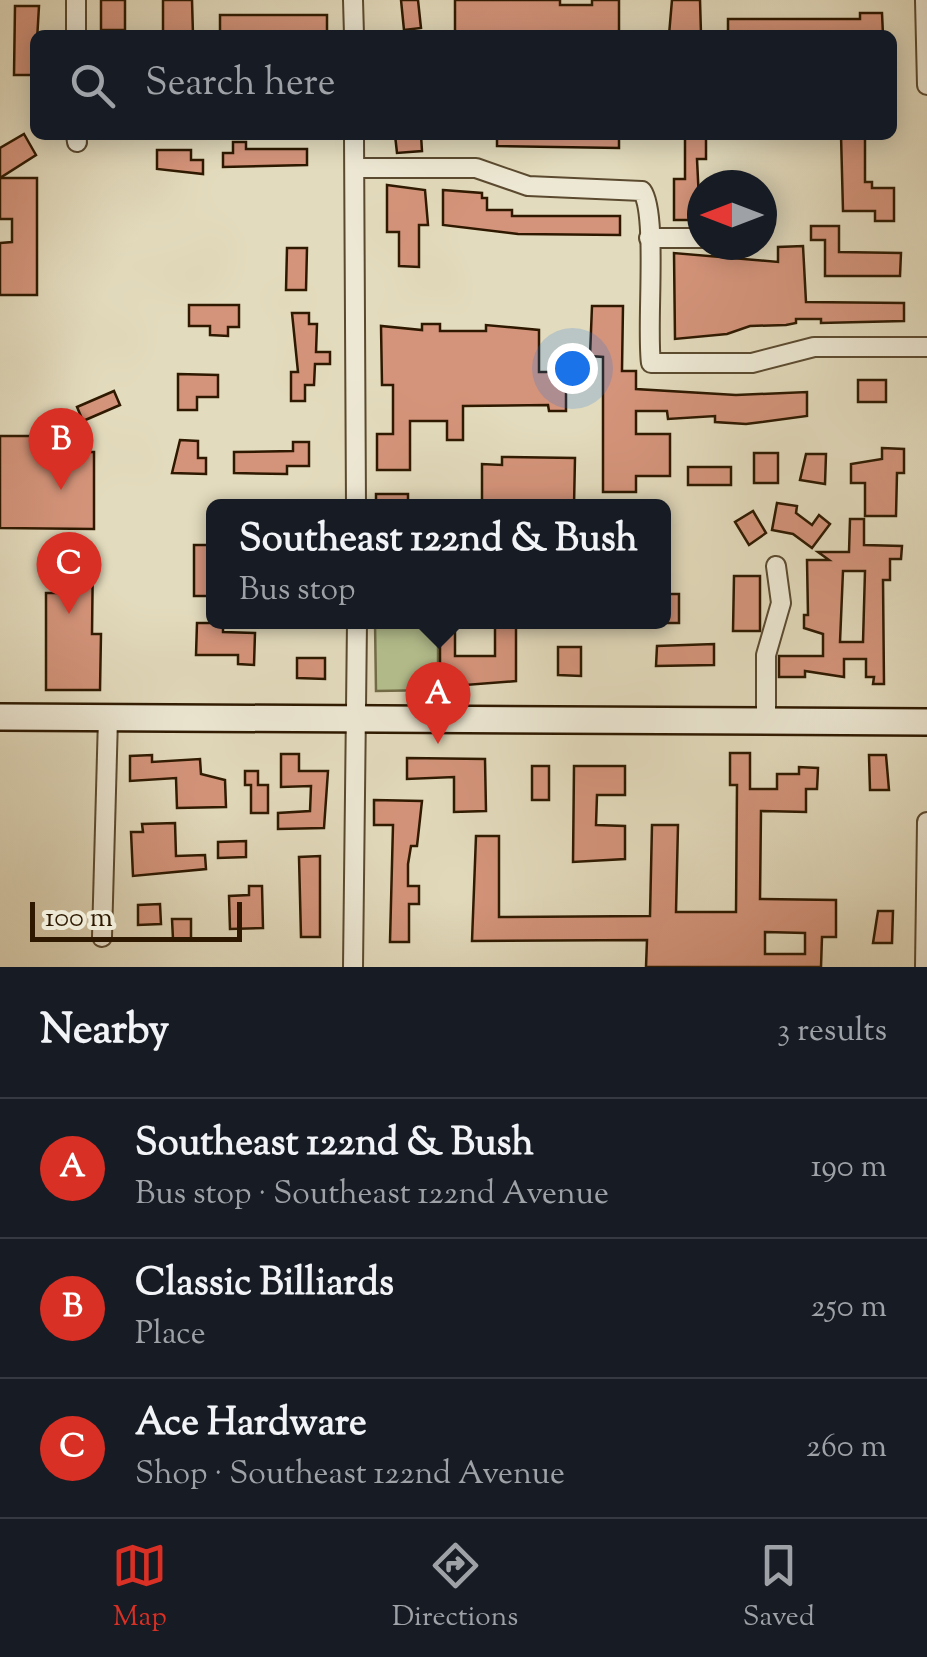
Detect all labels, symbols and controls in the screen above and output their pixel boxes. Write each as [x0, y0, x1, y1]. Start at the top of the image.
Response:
search box [30, 30, 897, 140]
icon: search [65, 58, 120, 113]
text: Search here [145, 58, 336, 112]
north arrow [687, 170, 777, 260]
your location [547, 343, 598, 394]
pin: B [28, 408, 94, 490]
popup [206, 499, 671, 629]
text: Southeast 122nd & Bush [239, 514, 638, 568]
pin: C [36, 532, 102, 614]
text: Bus stop [239, 568, 356, 614]
pin: A [406, 662, 470, 744]
scale bar [30, 897, 242, 941]
text: 100 m [45, 899, 113, 939]
text: Nearby [40, 1002, 169, 1062]
text: 3 results [777, 1009, 887, 1055]
text: Southeast 122nd & Bush [135, 1118, 534, 1172]
text: A [60, 1145, 85, 1191]
text: 190 m [811, 1145, 887, 1191]
text: Bus stop · Southeast 122nd Avenue [135, 1172, 609, 1218]
text: Classic Billiards [135, 1258, 394, 1312]
text: B [62, 1285, 83, 1331]
text: 250 m [811, 1285, 887, 1331]
text: Place [135, 1312, 206, 1358]
text: Ace Hardware [135, 1398, 367, 1452]
text: C [60, 1425, 85, 1471]
text: 260 m [806, 1425, 887, 1471]
text: Shop · Southeast 122nd Avenue [135, 1452, 565, 1498]
tab: Map [112, 1538, 167, 1638]
tab: Directions [392, 1538, 518, 1638]
tab: Saved [743, 1538, 815, 1638]

